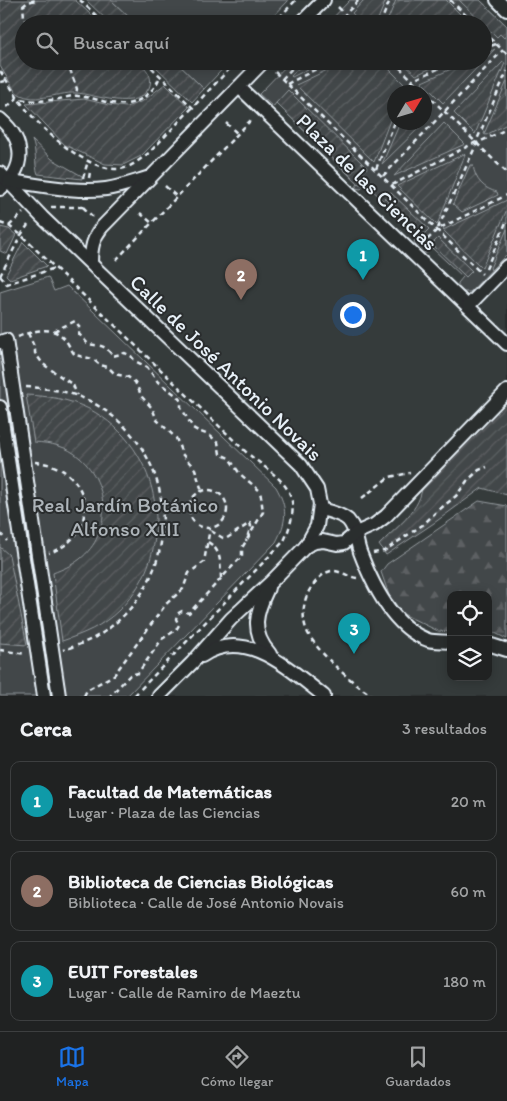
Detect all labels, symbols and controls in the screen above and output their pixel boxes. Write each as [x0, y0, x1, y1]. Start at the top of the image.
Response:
search box [15, 15, 492, 70]
icon: search [33, 29, 61, 57]
text: Buscar aquí [73, 31, 169, 54]
north arrow [387, 85, 432, 130]
street label: Plaza de las Ciencias [292, 108, 443, 255]
pin: 1 [347, 239, 379, 280]
pin: 2 [225, 259, 257, 300]
street label: Calle de José Antonio Novais [125, 269, 328, 466]
your location [340, 302, 366, 328]
park label: Real Jardín Botánico Alfonso XIII [32, 492, 218, 541]
map controls [447, 591, 492, 681]
button: locate [447, 591, 492, 636]
pin: 3 [338, 613, 370, 654]
button: layers [447, 636, 492, 681]
text: Cerca [20, 716, 72, 741]
text: 3 resultados [402, 719, 487, 738]
text: Facultad de Matemáticas [68, 780, 272, 803]
text: 1 [33, 792, 41, 811]
text: 20 m [451, 792, 486, 811]
text: Lugar · Plaza de las Ciencias [68, 803, 260, 822]
text: Biblioteca de Ciencias Biológicas [68, 870, 334, 893]
text: 2 [33, 882, 41, 901]
text: 60 m [451, 882, 486, 901]
text: Biblioteca · Calle de José Antonio Novais [68, 893, 344, 912]
text: EUIT Forestales [68, 960, 198, 983]
text: 3 [33, 972, 41, 991]
text: 180 m [443, 972, 486, 991]
text: Lugar · Calle de Ramiro de Maeztu [68, 983, 301, 1002]
tab: Mapa [56, 1043, 89, 1090]
tab: Cómo llegar [201, 1043, 273, 1090]
tab: Guardados [385, 1043, 451, 1090]

